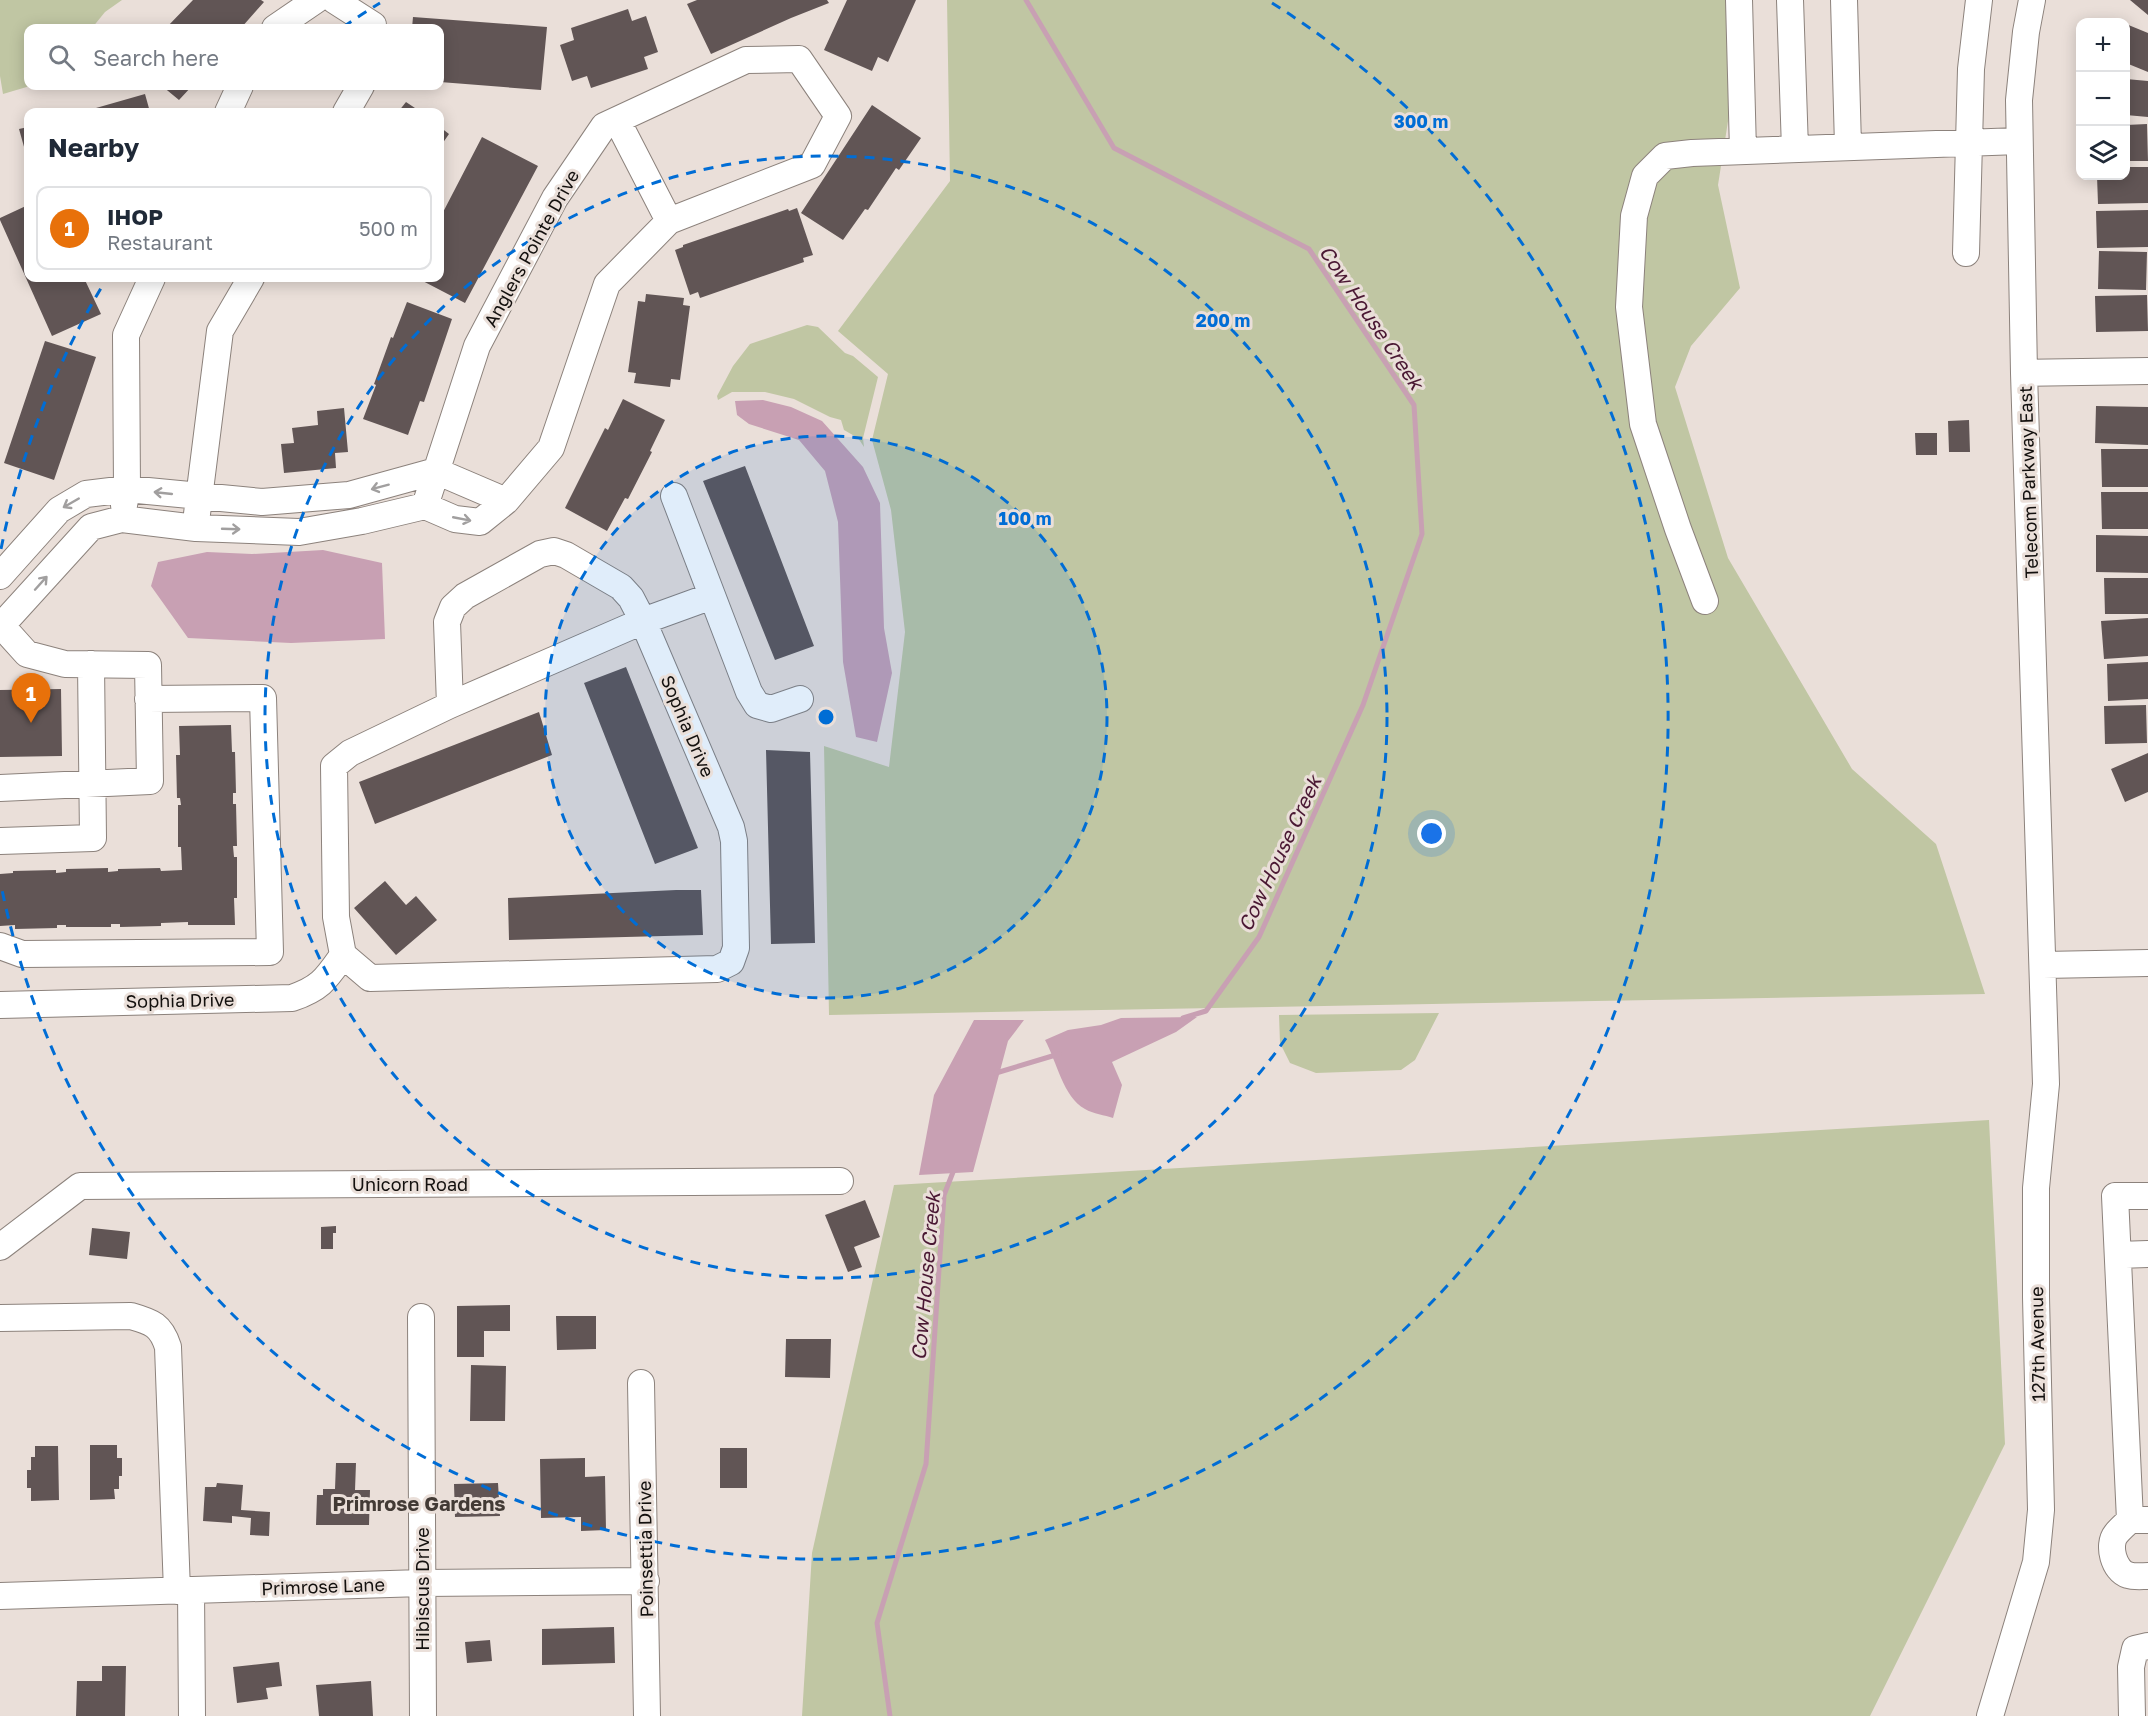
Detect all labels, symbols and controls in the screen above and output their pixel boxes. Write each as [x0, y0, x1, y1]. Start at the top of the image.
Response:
map controls [2076, 18, 2130, 180]
button: + [2076, 18, 2130, 72]
search box [24, 24, 444, 90]
icon: search [45, 41, 78, 74]
text: Search here [93, 44, 219, 71]
button: − [2076, 72, 2130, 126]
text: 300 m [1394, 110, 1448, 132]
button: layers [2076, 126, 2130, 180]
text: Nearby [48, 132, 139, 163]
street label: Anglers Pointe Drive [479, 166, 583, 330]
text: IHOP [107, 203, 163, 230]
text: 1 [64, 216, 75, 240]
text: 500 m [359, 216, 418, 240]
text: Restaurant [107, 230, 213, 254]
water label: Cow House Creek [1315, 240, 1431, 396]
text: 200 m [1196, 309, 1250, 331]
street label: Telecom Parkway East [2014, 385, 2042, 579]
one-way arrow [371, 482, 390, 493]
one-way arrow [153, 487, 173, 498]
one-way arrow [63, 497, 80, 509]
text: 100 m [999, 507, 1051, 529]
one-way arrow [452, 514, 471, 525]
one-way arrow [220, 524, 240, 535]
one-way arrow [34, 575, 48, 590]
street label: Sophia Drive [657, 672, 719, 780]
pin: 1 [12, 674, 51, 723]
centre of rings [816, 707, 836, 727]
water label: Cow House Creek [1232, 769, 1327, 935]
your location [1417, 819, 1446, 848]
street label: Sophia Drive [126, 988, 234, 1012]
street label: Unicorn Road [352, 1173, 468, 1195]
water label: Cow House Creek [906, 1188, 945, 1361]
street label: 127th Avenue [2025, 1286, 2049, 1402]
street label: Poinsettia Drive [633, 1481, 657, 1617]
district label: Primrose Gardens [333, 1491, 505, 1515]
street label: Hibiscus Drive [411, 1527, 433, 1651]
street label: Primrose Lane [261, 1573, 385, 1599]

